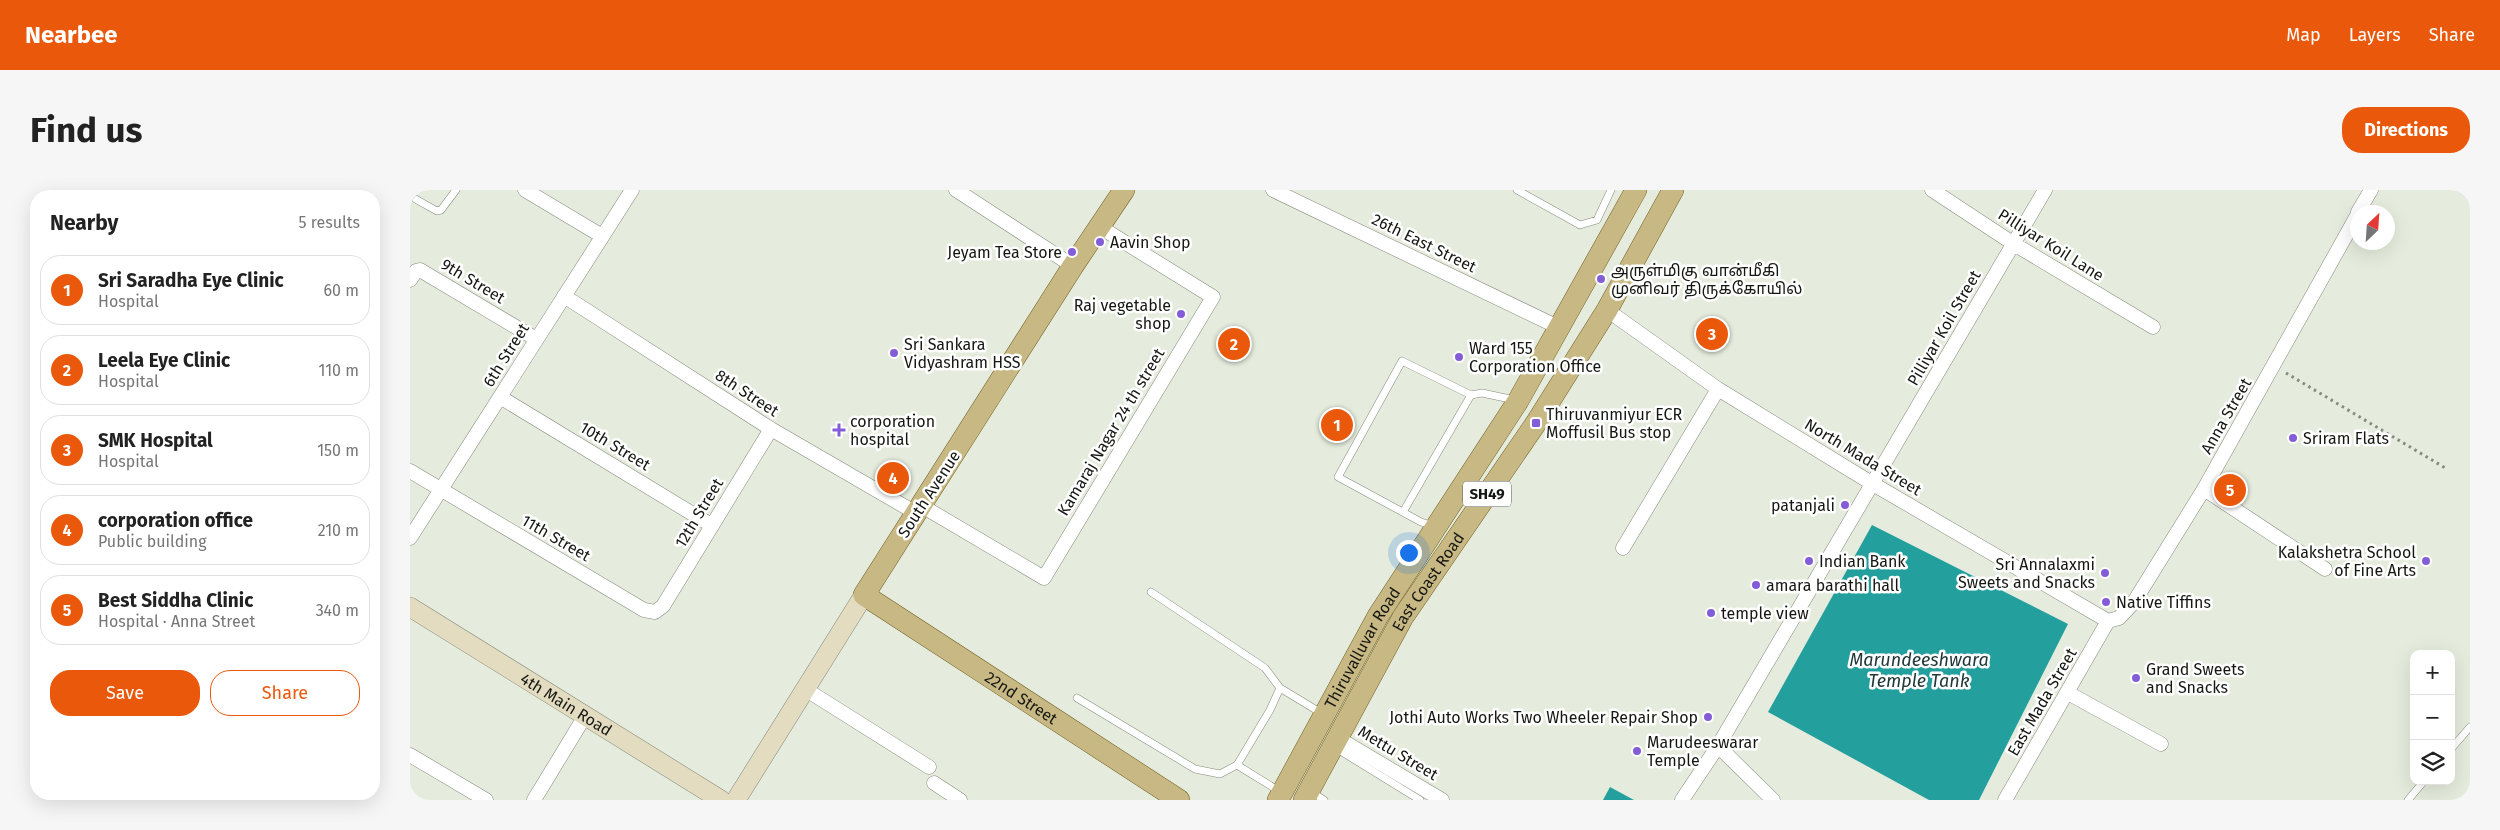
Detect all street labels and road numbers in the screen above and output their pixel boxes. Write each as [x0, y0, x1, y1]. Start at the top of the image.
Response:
street label: Pilliyar Koil Lane [1995, 205, 2107, 285]
street label: 26th East Street [1369, 210, 1479, 277]
street label: 9th Street [438, 255, 509, 308]
street label: Pilliyar Koil Street [1903, 267, 1985, 389]
street label: 6th Street [479, 320, 533, 390]
street label: Kamaraj Nagar 24 th street [1053, 345, 1169, 519]
street label: 8th Street [712, 366, 782, 421]
street label: Anna Street [2197, 375, 2255, 457]
street label: North Mada Street [1801, 415, 1925, 499]
street label: 10th Street [576, 418, 654, 475]
street label: South Avenue [894, 447, 964, 541]
street label: 12th Street [671, 475, 727, 551]
road number: SH49 [1463, 482, 1511, 506]
street label: 11th Street [518, 511, 594, 565]
street label: East Coast Road [1388, 529, 1468, 634]
street label: Thiruvalluvar Road [1320, 583, 1404, 712]
street label: East Mada Street [2003, 644, 2081, 759]
street label: 22nd Street [982, 667, 1061, 728]
street label: 4th Main Road [517, 668, 616, 740]
street label: Mettu Street [1355, 722, 1442, 784]

